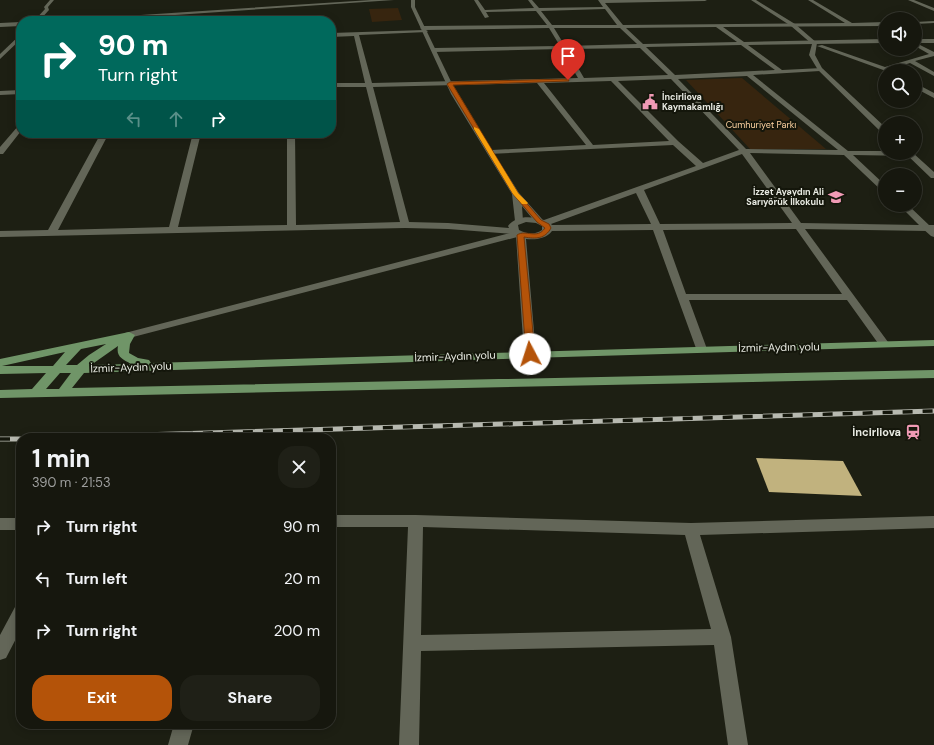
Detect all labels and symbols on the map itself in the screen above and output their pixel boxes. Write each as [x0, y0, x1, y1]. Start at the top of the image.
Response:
pin [551, 39, 585, 80]
place label: İncirliova Kaymakamlığı [662, 90, 723, 113]
public building icon: İncirliova Kaymakamlığı [641, 93, 659, 111]
park label: Cumhuriyet Parkı [726, 119, 796, 131]
place label: İzzet Ayaydın Ali Sarıyörük İlkokulu [746, 185, 824, 208]
school or university icon: İzzet Ayaydın Ali Sarıyörük İlkokulu [827, 188, 845, 206]
position arrow [509, 333, 551, 375]
street label: İzmir-Aydın yolu [738, 339, 820, 355]
street label: İzmir-Aydın yolu [414, 348, 496, 364]
street label: İzmir-Aydın yolu [90, 359, 172, 375]
station icon: İncirliova [904, 423, 922, 441]
place label: İncirliova [852, 425, 901, 439]

